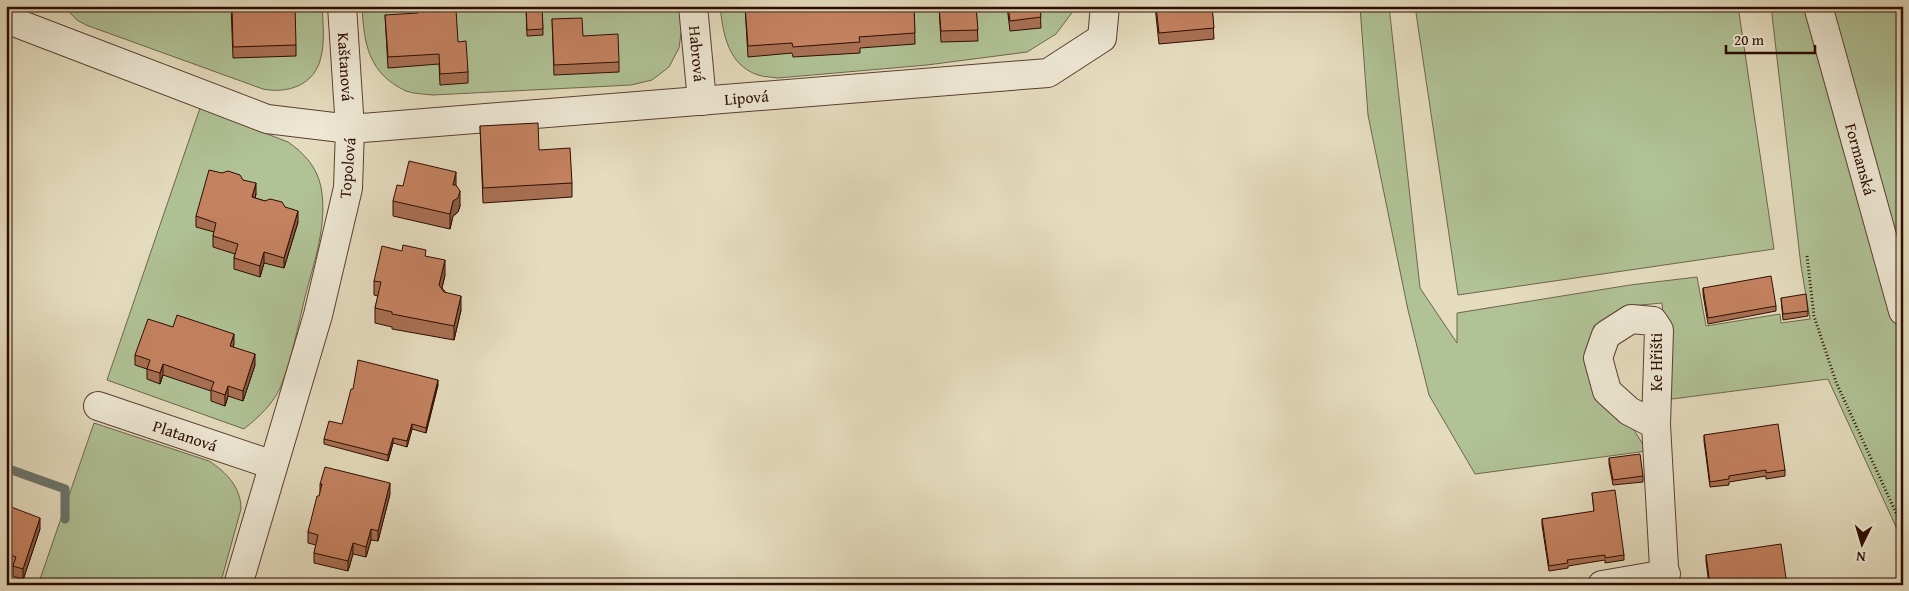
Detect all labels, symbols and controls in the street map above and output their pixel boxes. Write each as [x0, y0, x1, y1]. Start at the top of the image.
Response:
scale bar [1726, 22, 1815, 54]
street label: Habrová [683, 25, 712, 83]
text: 20 m [1734, 29, 1765, 50]
street label: Kaštanová [332, 32, 360, 102]
street label: Lipová [723, 83, 770, 111]
street label: Formanská [1839, 120, 1882, 198]
street label: Topolová [332, 136, 362, 200]
street label: Ke Hřišti [1644, 332, 1668, 391]
street label: Platanová [150, 413, 221, 457]
north arrow [1836, 518, 1886, 568]
text: N [1855, 547, 1866, 567]

